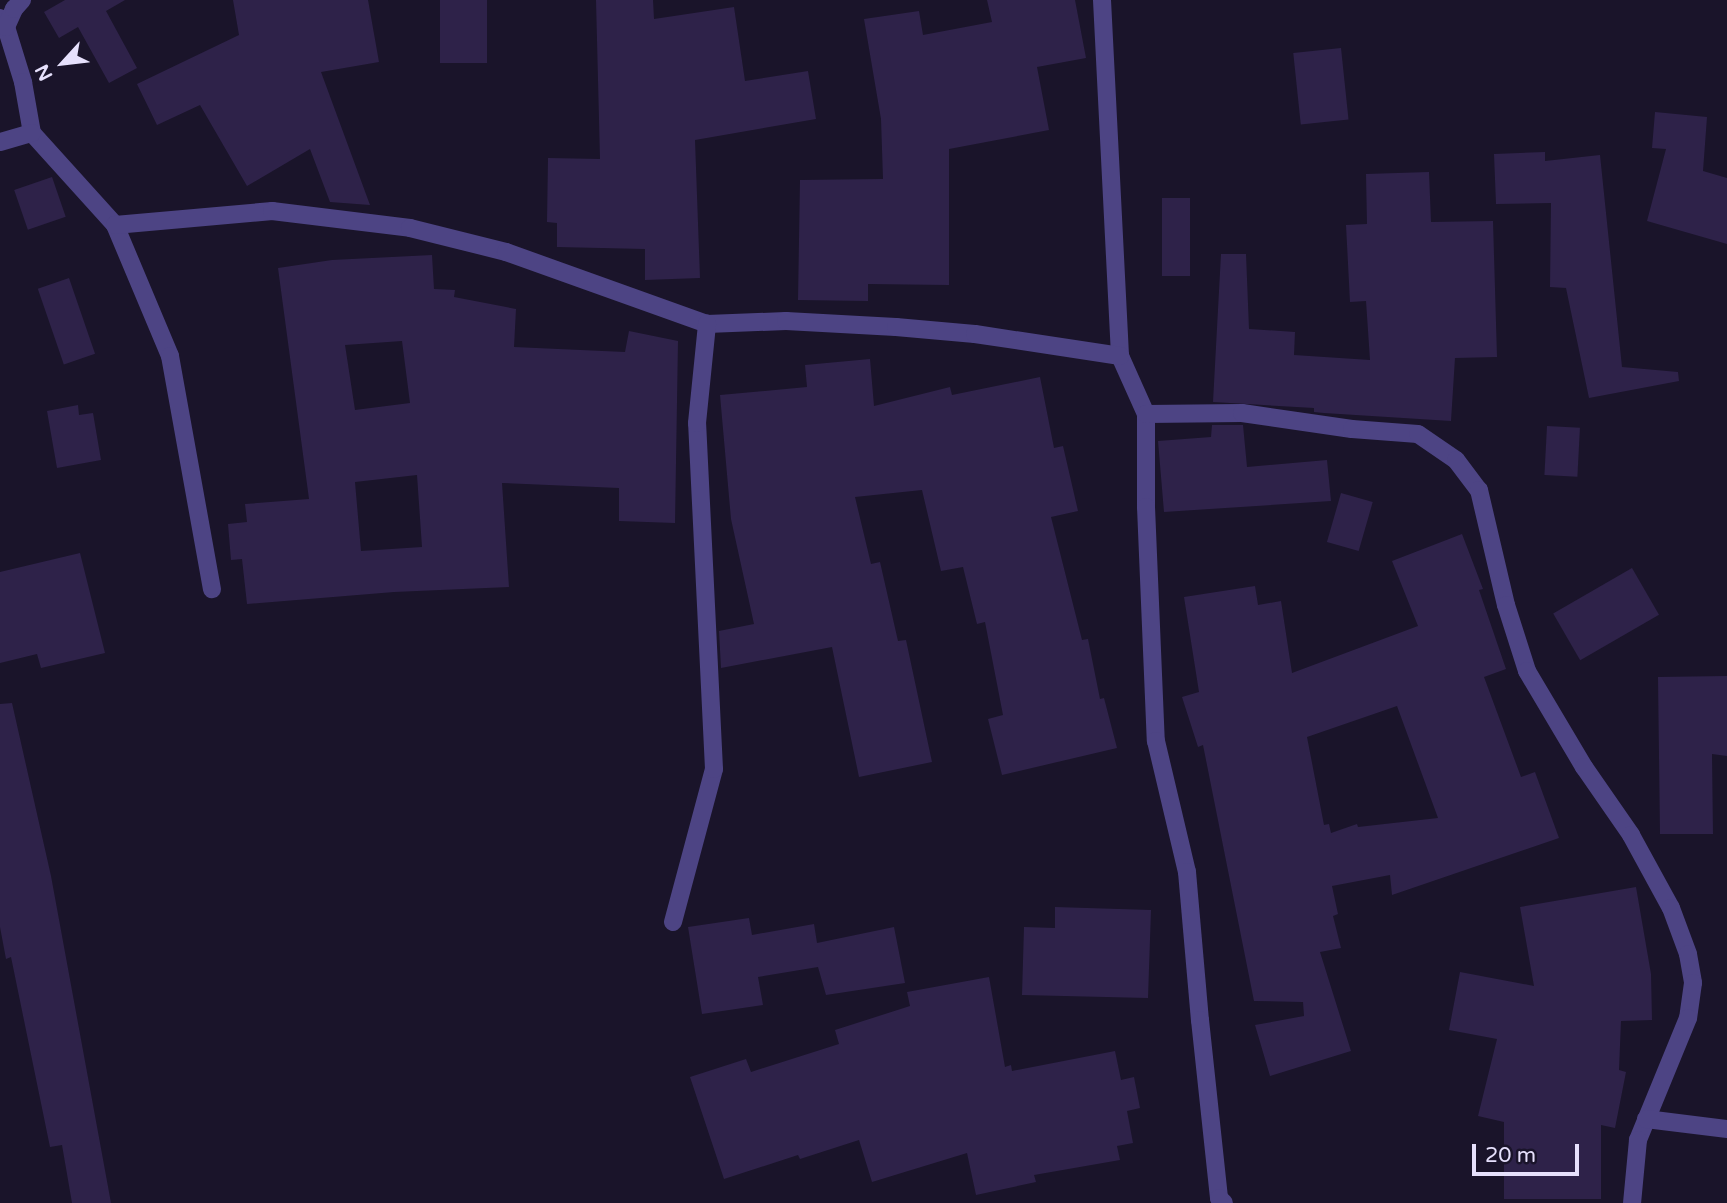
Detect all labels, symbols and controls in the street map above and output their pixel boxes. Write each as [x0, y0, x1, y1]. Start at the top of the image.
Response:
north arrow [28, 28, 98, 98]
text: N [31, 61, 58, 84]
scale bar [1475, 1130, 1582, 1174]
text: 20 m [1485, 1143, 1536, 1168]

